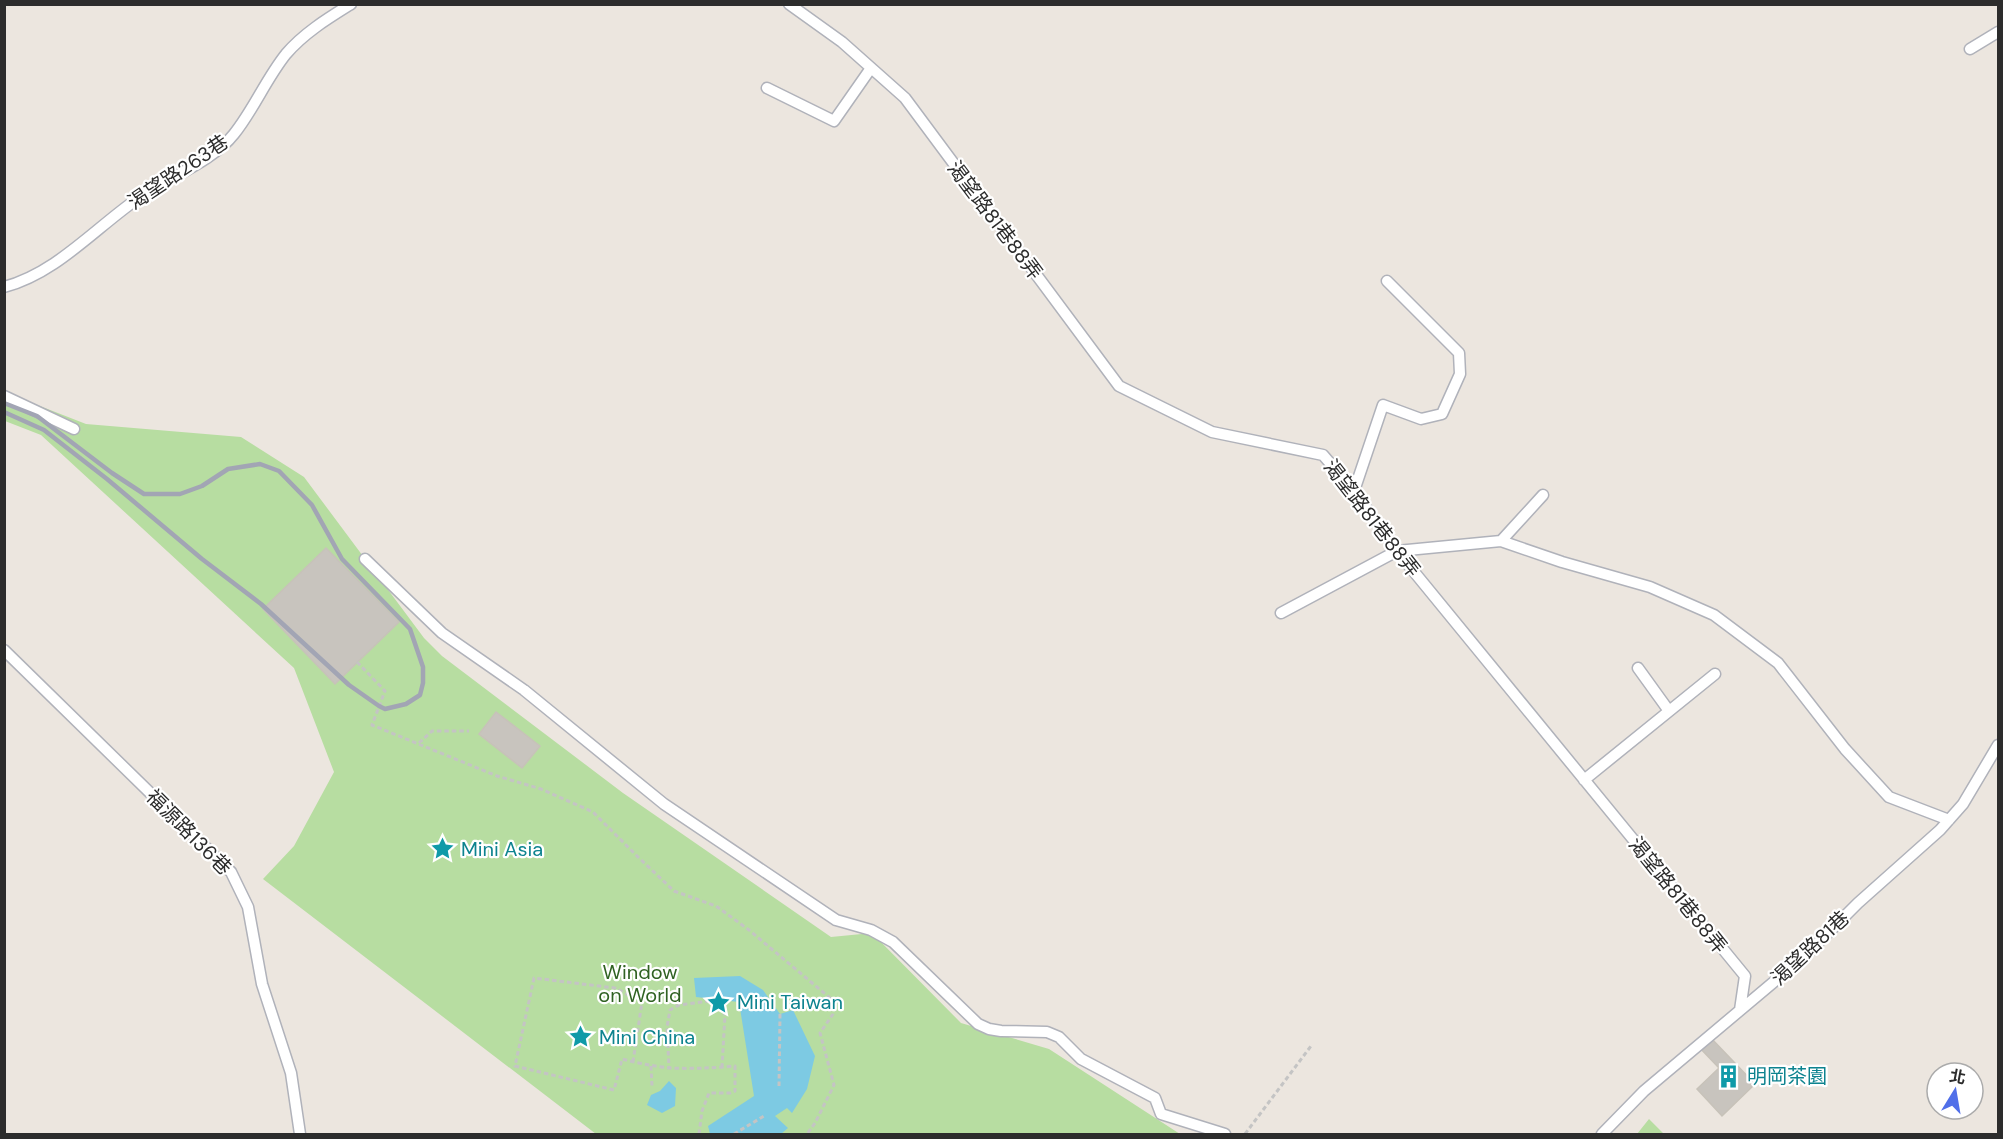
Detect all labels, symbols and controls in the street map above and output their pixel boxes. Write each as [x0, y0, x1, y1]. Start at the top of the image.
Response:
street label: 渴望路263巷 [123, 129, 233, 215]
street label: 渴望路81巷88弄 [942, 155, 1048, 285]
street label: 渴望路81巷88弄 [1318, 454, 1426, 582]
street label: 福源路136巷 [141, 784, 237, 880]
street label: 渴望路81巷88弄 [1623, 832, 1733, 958]
place icon: Mini Asia [430, 836, 456, 862]
place label: Mini Asia [461, 836, 543, 862]
street label: 渴望路81巷 [1765, 905, 1855, 991]
park label: Window on World [598, 959, 682, 1008]
place icon: Mini Taiwan [706, 989, 732, 1015]
place label: Mini Taiwan [737, 989, 843, 1015]
place icon: Mini China [568, 1024, 594, 1050]
place label: Mini China [599, 1024, 695, 1050]
north arrow [1925, 1061, 1985, 1121]
building icon: 明岡茶園 [1716, 1063, 1742, 1089]
place label: 明岡茶園 [1747, 1063, 1827, 1089]
text: 北 [1948, 1065, 1968, 1089]

